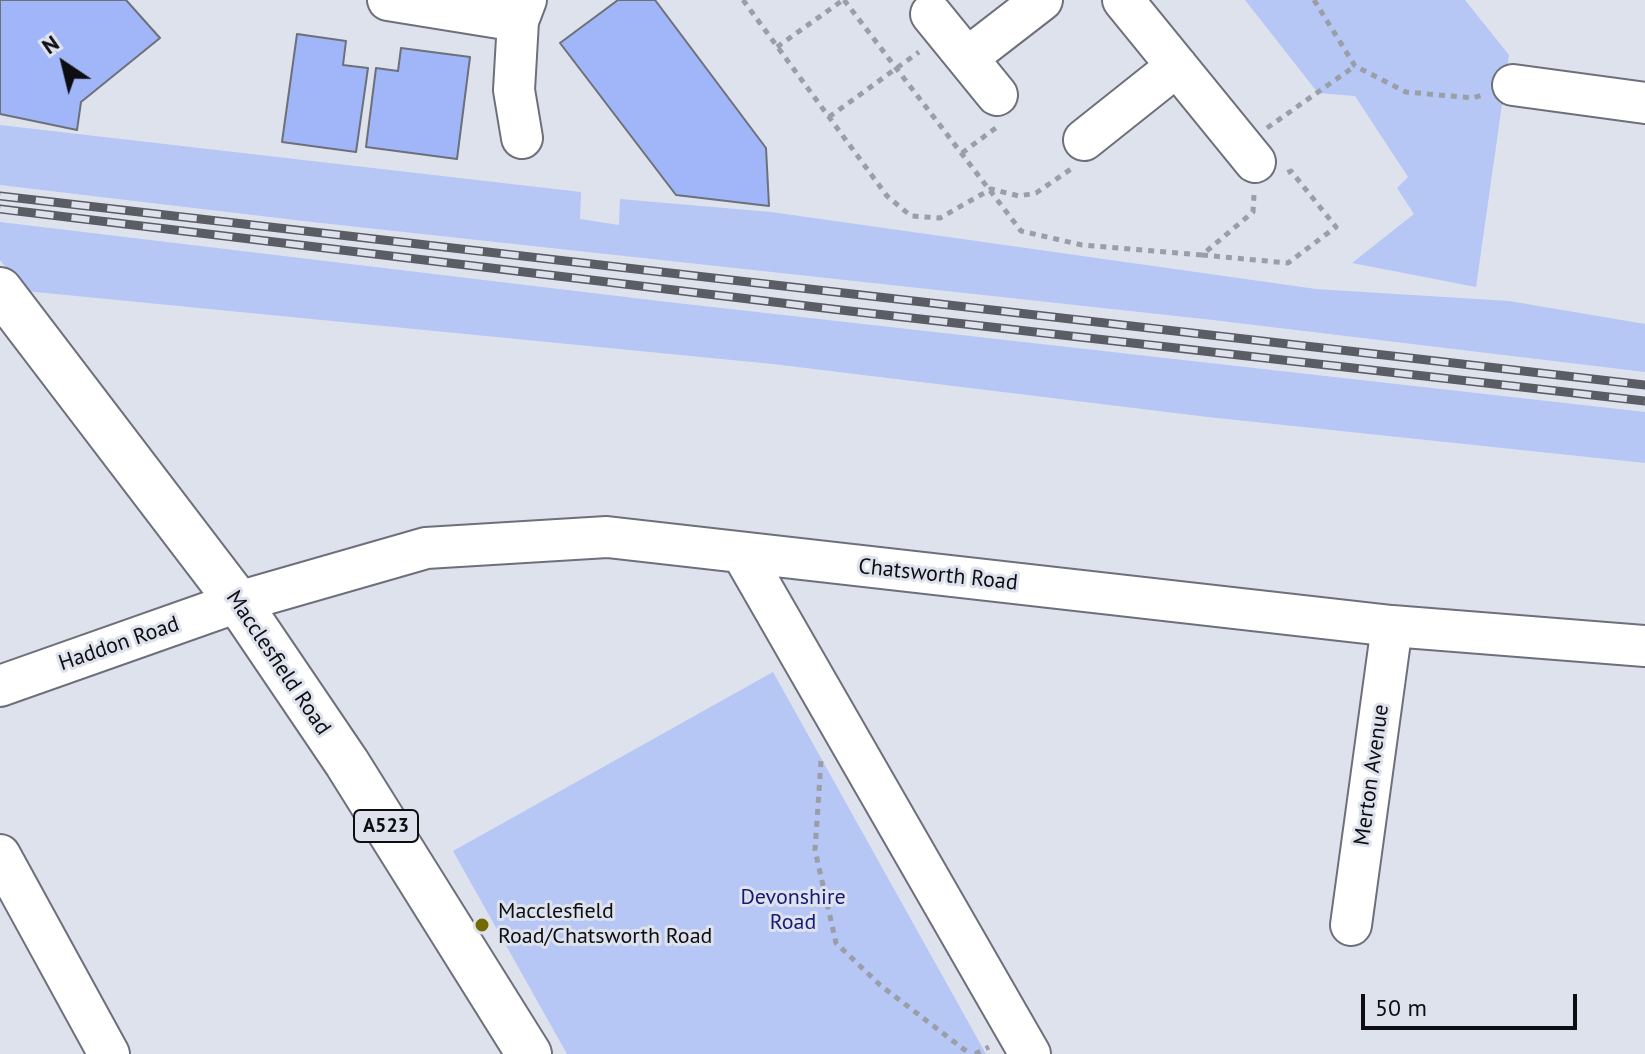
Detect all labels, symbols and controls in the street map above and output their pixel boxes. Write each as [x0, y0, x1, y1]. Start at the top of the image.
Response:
north arrow [24, 24, 104, 104]
text: N [36, 29, 64, 60]
street label: Chatsworth Road [857, 554, 1019, 596]
street label: Macclesfield Road [220, 586, 336, 740]
street label: Haddon Road [55, 611, 183, 677]
street label: Merton Avenue [1349, 703, 1395, 847]
road number: A523 [354, 810, 418, 842]
park label: Devonshire Road [740, 885, 846, 936]
place label: Macclesfield Road/Chatsworth Road [498, 899, 712, 950]
marker: Macclesfield Road/Chatsworth Road [473, 916, 491, 934]
scale bar [1365, 978, 1581, 1028]
text: 50 m [1375, 992, 1427, 1023]

